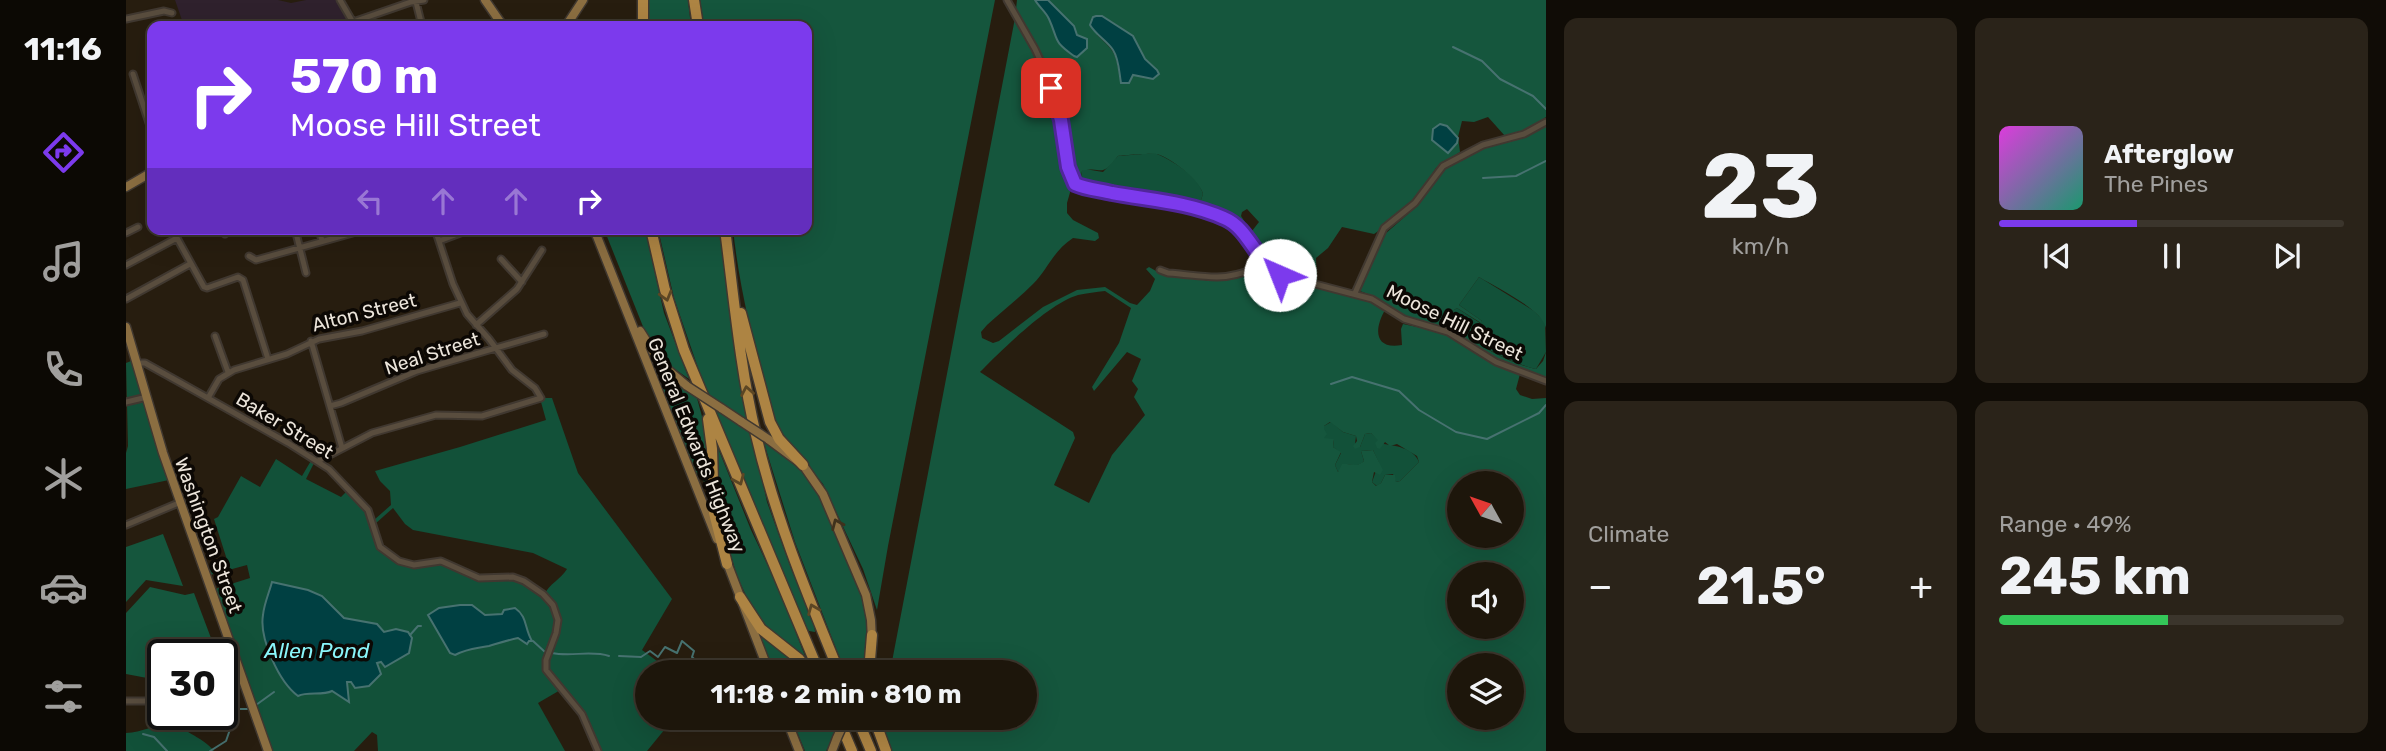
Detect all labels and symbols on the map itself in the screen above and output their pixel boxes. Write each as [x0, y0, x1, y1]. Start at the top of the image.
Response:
pin [1021, 58, 1081, 118]
position arrow [1243, 238, 1317, 312]
street label: Moose Hill Street [1383, 279, 1527, 366]
street label: Alton Street [310, 288, 419, 337]
one-way arrow [658, 290, 673, 302]
street label: Neal Street [382, 327, 483, 380]
street label: General Edwards Highway [643, 334, 750, 556]
one-way arrow [741, 385, 756, 397]
street label: Baker Street [232, 387, 338, 464]
street label: Washington Street [170, 454, 247, 616]
north arrow [1447, 471, 1524, 548]
one-way arrow [730, 474, 744, 486]
one-way arrow [831, 519, 845, 532]
one-way arrow [808, 603, 822, 615]
water label: Allen Pond [264, 638, 370, 663]
speed limit sign: 30 [147, 639, 238, 730]

